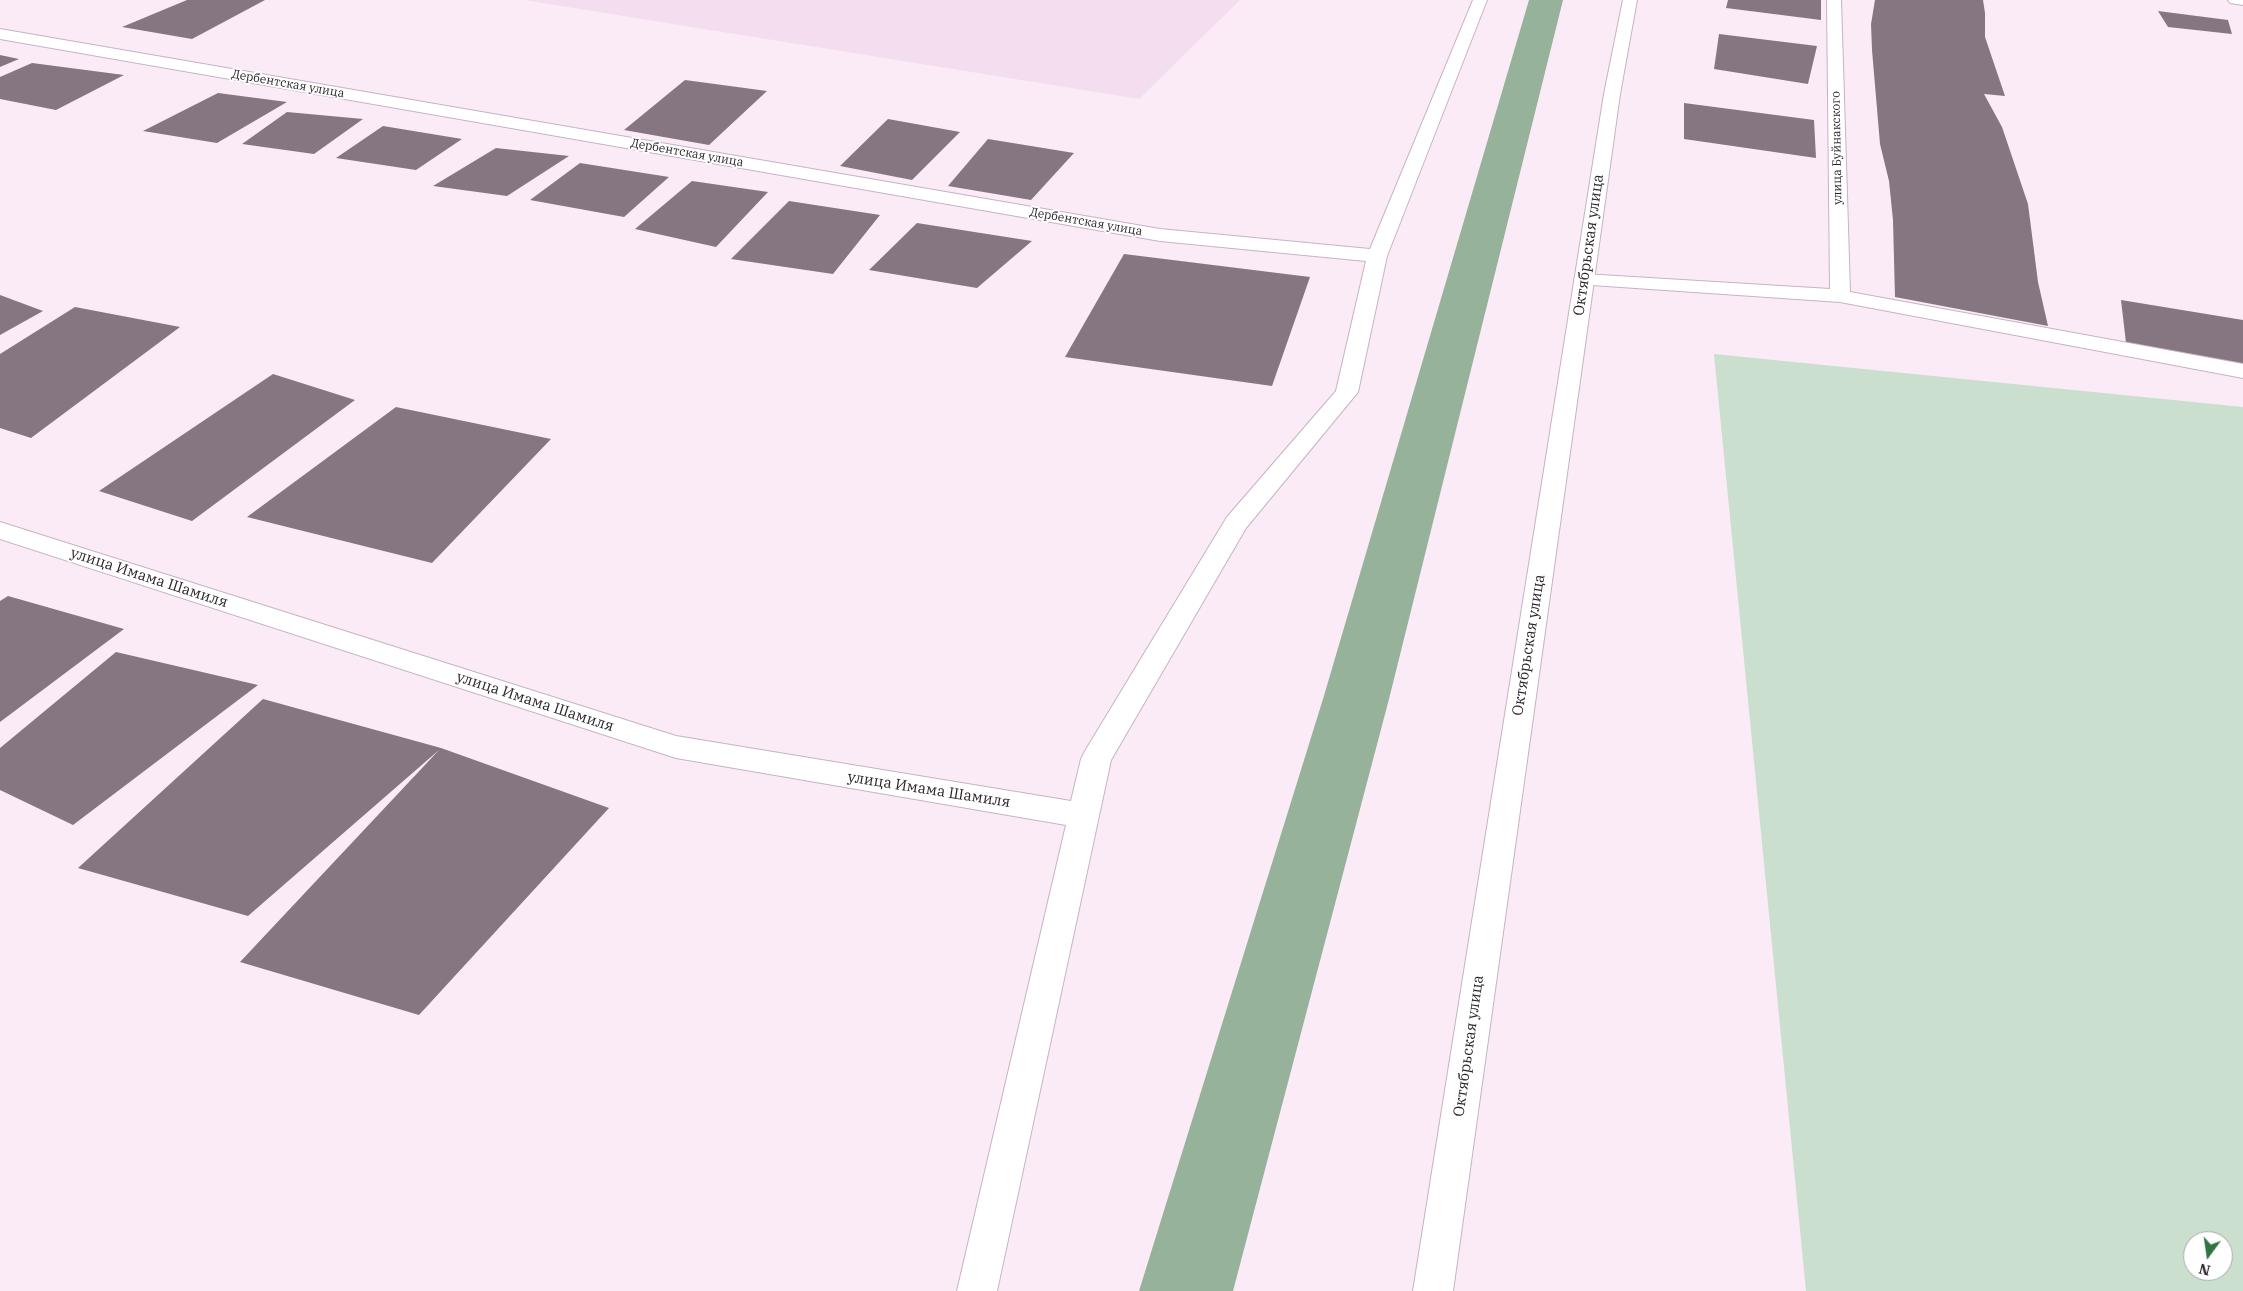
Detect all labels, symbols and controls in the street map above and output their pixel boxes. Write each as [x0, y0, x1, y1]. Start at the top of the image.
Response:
street label: Дербентская улица [231, 67, 345, 101]
street label: улица Буйнакского [1829, 91, 1845, 205]
street label: Дербентская улица [630, 136, 744, 170]
street label: Октябрьская улица [1570, 173, 1608, 317]
street label: Дербентская улица [1029, 205, 1143, 239]
street label: улица Имама Шамиля [68, 544, 230, 612]
street label: Октябрьская улица [1509, 573, 1549, 717]
street label: улица Имама Шамиля [454, 668, 616, 736]
street label: улица Имама Шамиля [846, 768, 1012, 812]
street label: Октябрьская улица [1450, 974, 1488, 1118]
north arrow [2183, 1231, 2233, 1281]
text: N [2197, 1260, 2212, 1280]

